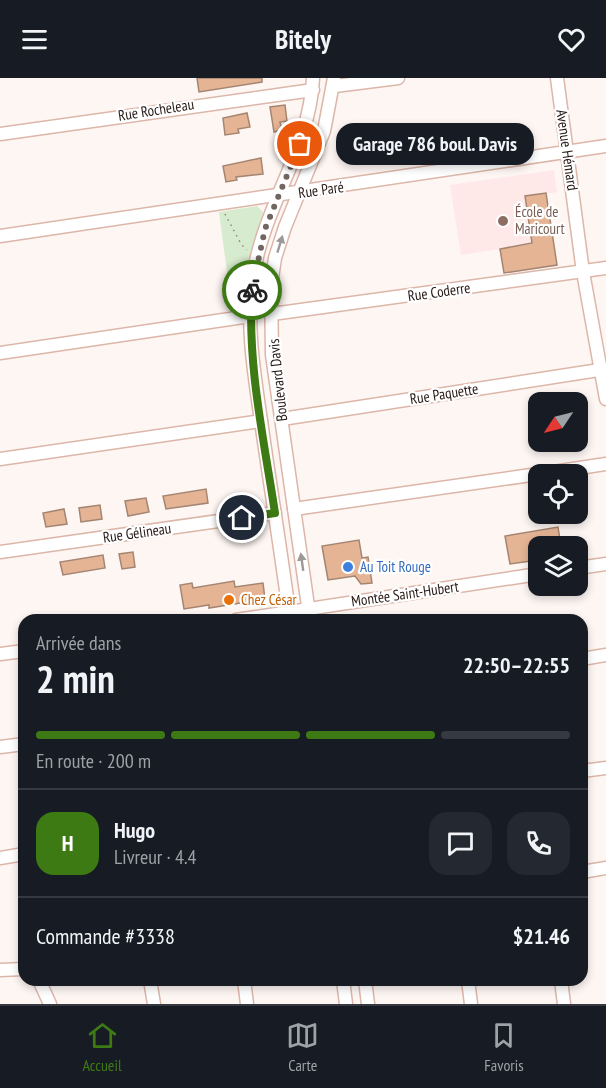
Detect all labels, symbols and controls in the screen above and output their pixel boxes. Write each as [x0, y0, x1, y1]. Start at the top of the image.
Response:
text: Bitely [275, 22, 331, 56]
icon: menu [18, 23, 51, 56]
icon: heart [555, 23, 588, 56]
street label: Rue Rocheleau [117, 94, 195, 125]
street label: Avenue Hémard [552, 108, 583, 192]
pin [274, 118, 325, 169]
callout: Garage 786 boul. Davis [336, 123, 534, 165]
icon: bag [283, 127, 316, 160]
text: Garage 786 boul. Davis [353, 131, 517, 157]
street label: Rue Paré [297, 177, 345, 202]
place label: École de Maricourt [515, 202, 565, 238]
marker: École de Maricourt [496, 214, 510, 228]
one-way arrow [276, 235, 285, 253]
courier [222, 260, 282, 320]
icon: bike [236, 274, 269, 307]
street label: Rue Coderre [406, 278, 472, 305]
street label: Boulevard Davis [264, 338, 291, 422]
street label: Rue Paquette [408, 379, 479, 408]
north arrow [528, 392, 588, 452]
map controls [528, 392, 588, 596]
button: locate [528, 464, 588, 524]
pin [216, 492, 267, 543]
icon: home [225, 501, 258, 534]
street label: Rue Gélineau [102, 518, 172, 547]
button: layers [528, 536, 588, 596]
one-way arrow [297, 552, 306, 571]
place label: Au Toit Rouge [360, 557, 431, 576]
marker: Au Toit Rouge [341, 560, 355, 574]
street label: Montée Saint-Hubert [350, 577, 460, 610]
place label: Chez César [241, 590, 297, 609]
marker: Chez César [222, 593, 236, 607]
text: Arrivée dans [36, 630, 121, 656]
text: 22:50–22:55 [463, 651, 570, 679]
text: 2 min [36, 653, 115, 704]
text: En route · 200 m [36, 748, 151, 774]
button: chat [429, 812, 492, 875]
button: phone [507, 812, 570, 875]
text: Hugo [114, 816, 155, 844]
text: H [62, 829, 73, 857]
text: Livreur · 4.4 [114, 844, 197, 870]
text: Commande #3338 [36, 922, 175, 950]
text: $21.46 [513, 922, 570, 950]
tab: Accueil [82, 1019, 122, 1075]
tab: Carte [286, 1019, 319, 1075]
tab: Favoris [484, 1019, 524, 1075]

